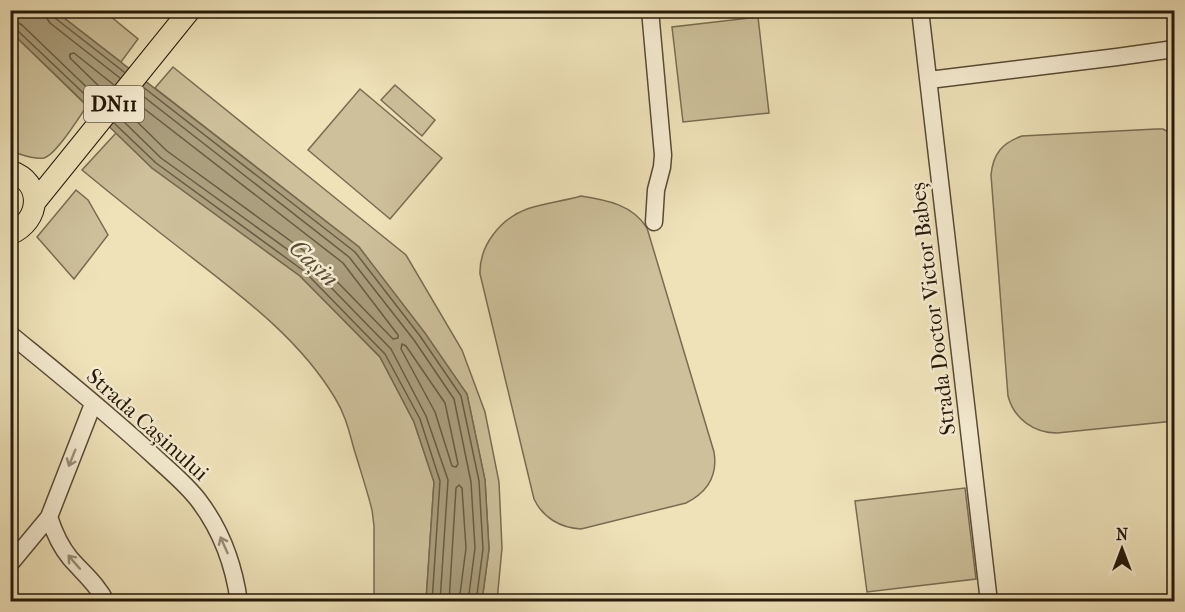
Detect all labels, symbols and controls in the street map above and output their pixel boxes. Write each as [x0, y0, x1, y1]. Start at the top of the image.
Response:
road number: DN11 [84, 86, 144, 122]
street label: Strada Doctor Victor Babeș [905, 181, 961, 437]
water label: Cașin [284, 233, 344, 293]
street label: Strada Cașinului [81, 363, 214, 487]
one-way arrow [66, 448, 77, 467]
north arrow [1092, 519, 1152, 579]
text: N [1116, 525, 1129, 544]
one-way arrow [218, 537, 229, 555]
one-way arrow [67, 554, 81, 569]

